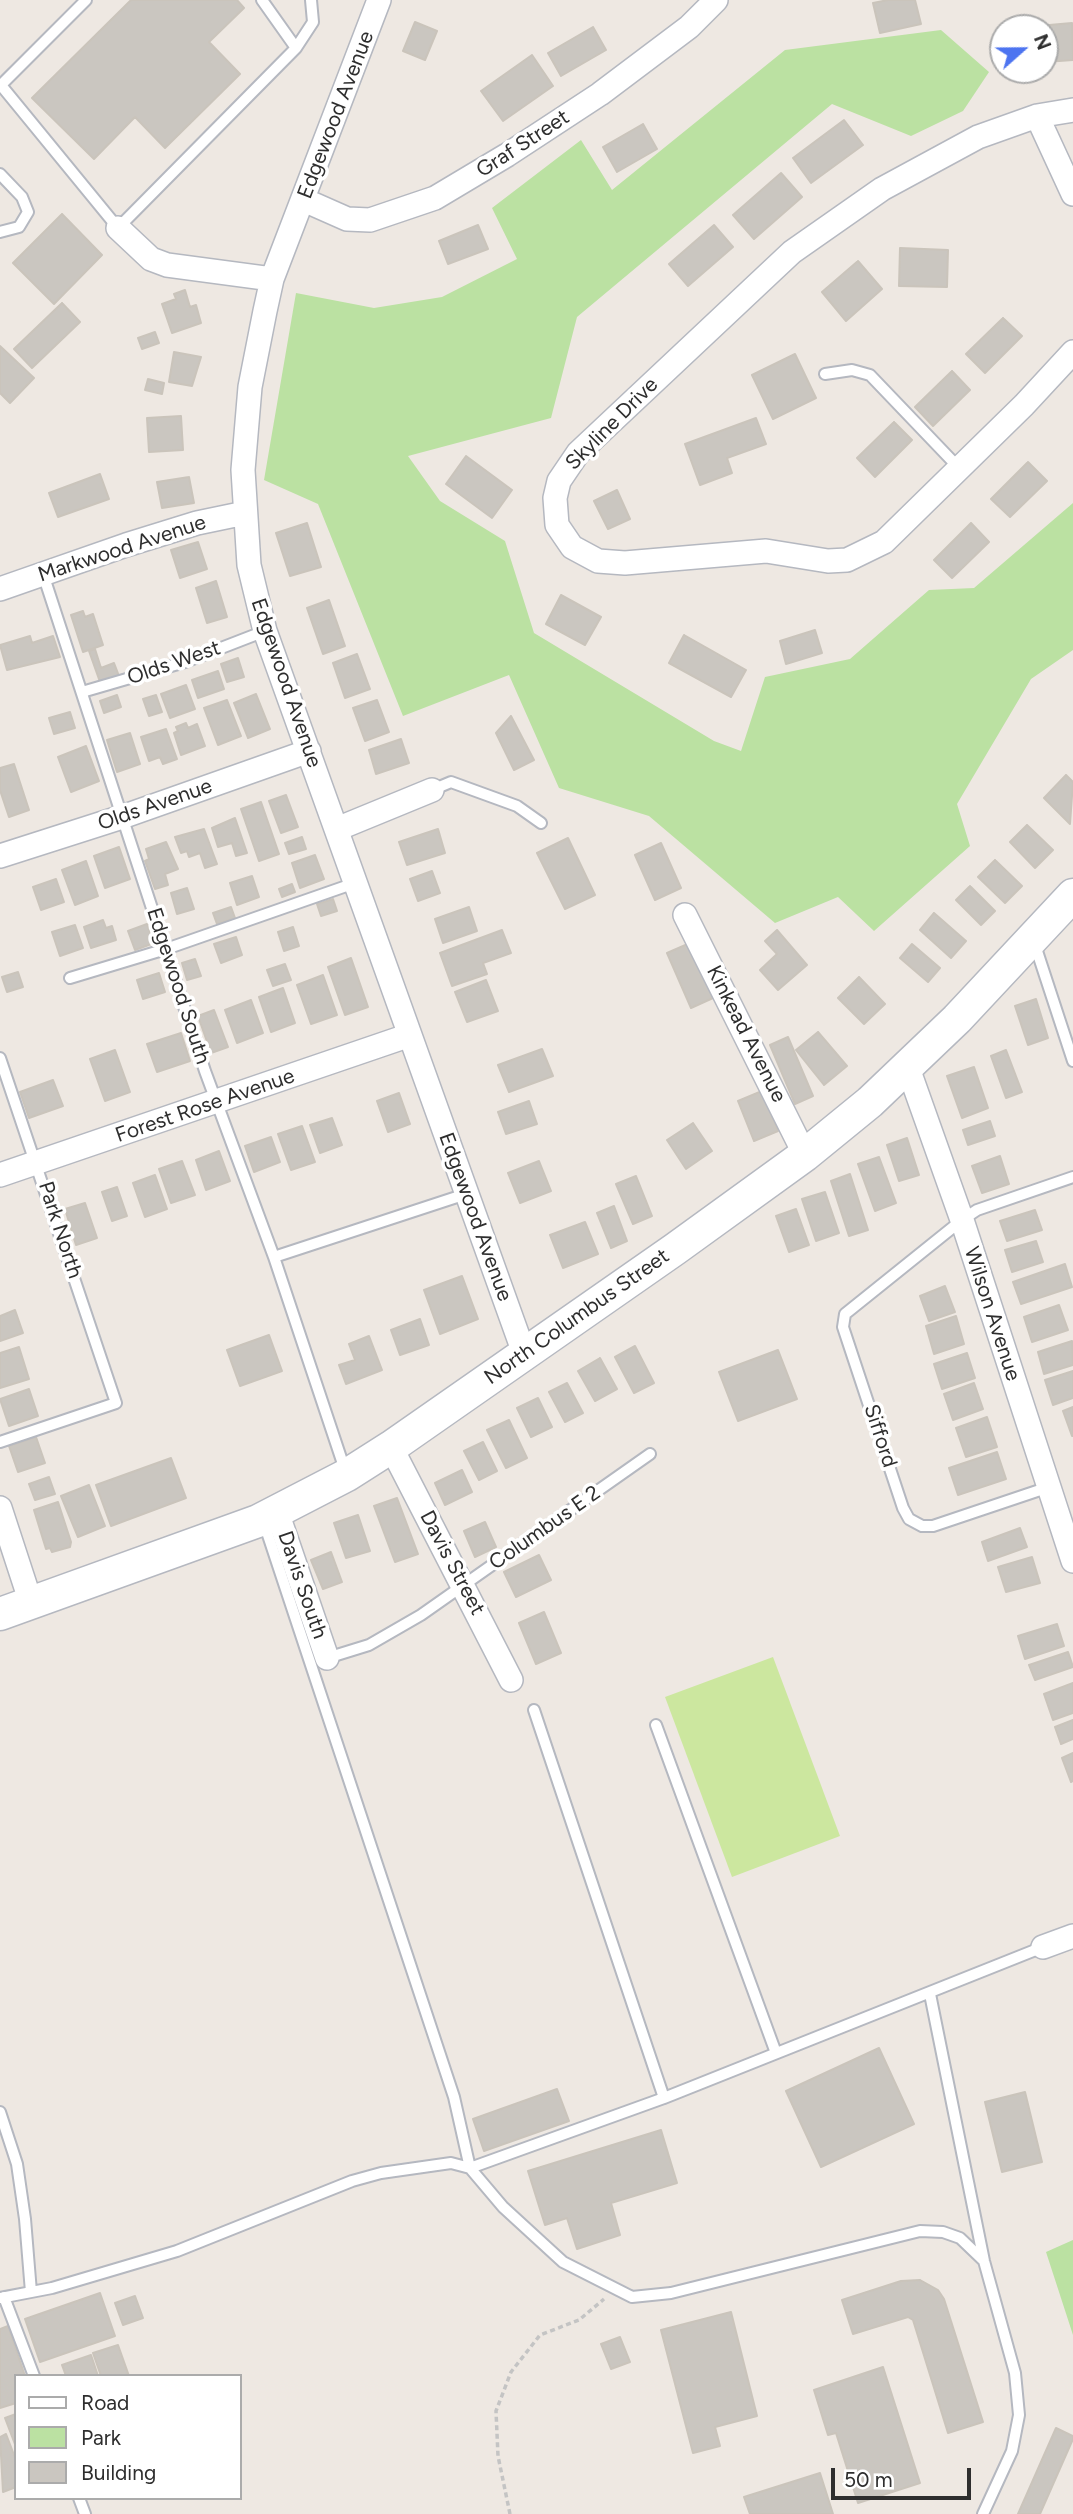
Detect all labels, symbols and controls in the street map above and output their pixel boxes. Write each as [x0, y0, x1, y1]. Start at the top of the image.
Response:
north arrow [989, 14, 1059, 84]
street label: Edgewood Avenue [292, 28, 380, 202]
text: N [1029, 31, 1056, 53]
street label: Graf Street [472, 105, 574, 183]
street label: Skyline Drive [560, 372, 664, 476]
street label: Markwood Avenue [35, 510, 209, 588]
street label: Edgewood Avenue [245, 595, 327, 771]
street label: Olds West [124, 635, 224, 691]
street label: Olds Avenue [95, 774, 215, 836]
street label: Edgewood South [141, 905, 215, 1067]
street label: Kinkead Avenue [701, 961, 791, 1107]
street label: Forest Rose Avenue [112, 1064, 298, 1148]
street label: Edgewood Avenue [433, 1129, 517, 1305]
street label: Park North [33, 1178, 87, 1282]
street label: North Columbus Street [480, 1244, 674, 1390]
street label: Wilson Avenue [958, 1244, 1026, 1384]
street label: Sifford [858, 1401, 902, 1471]
street label: Columbus E 2 [485, 1480, 605, 1576]
street label: Davis Street [414, 1507, 490, 1619]
street label: Davis South [272, 1528, 332, 1642]
legend [14, 2374, 242, 2500]
text: Road [81, 2390, 129, 2415]
text: Park [81, 2425, 121, 2450]
scale bar [835, 2454, 975, 2498]
text: Building [81, 2460, 156, 2485]
text: 50 m [844, 2467, 893, 2492]

